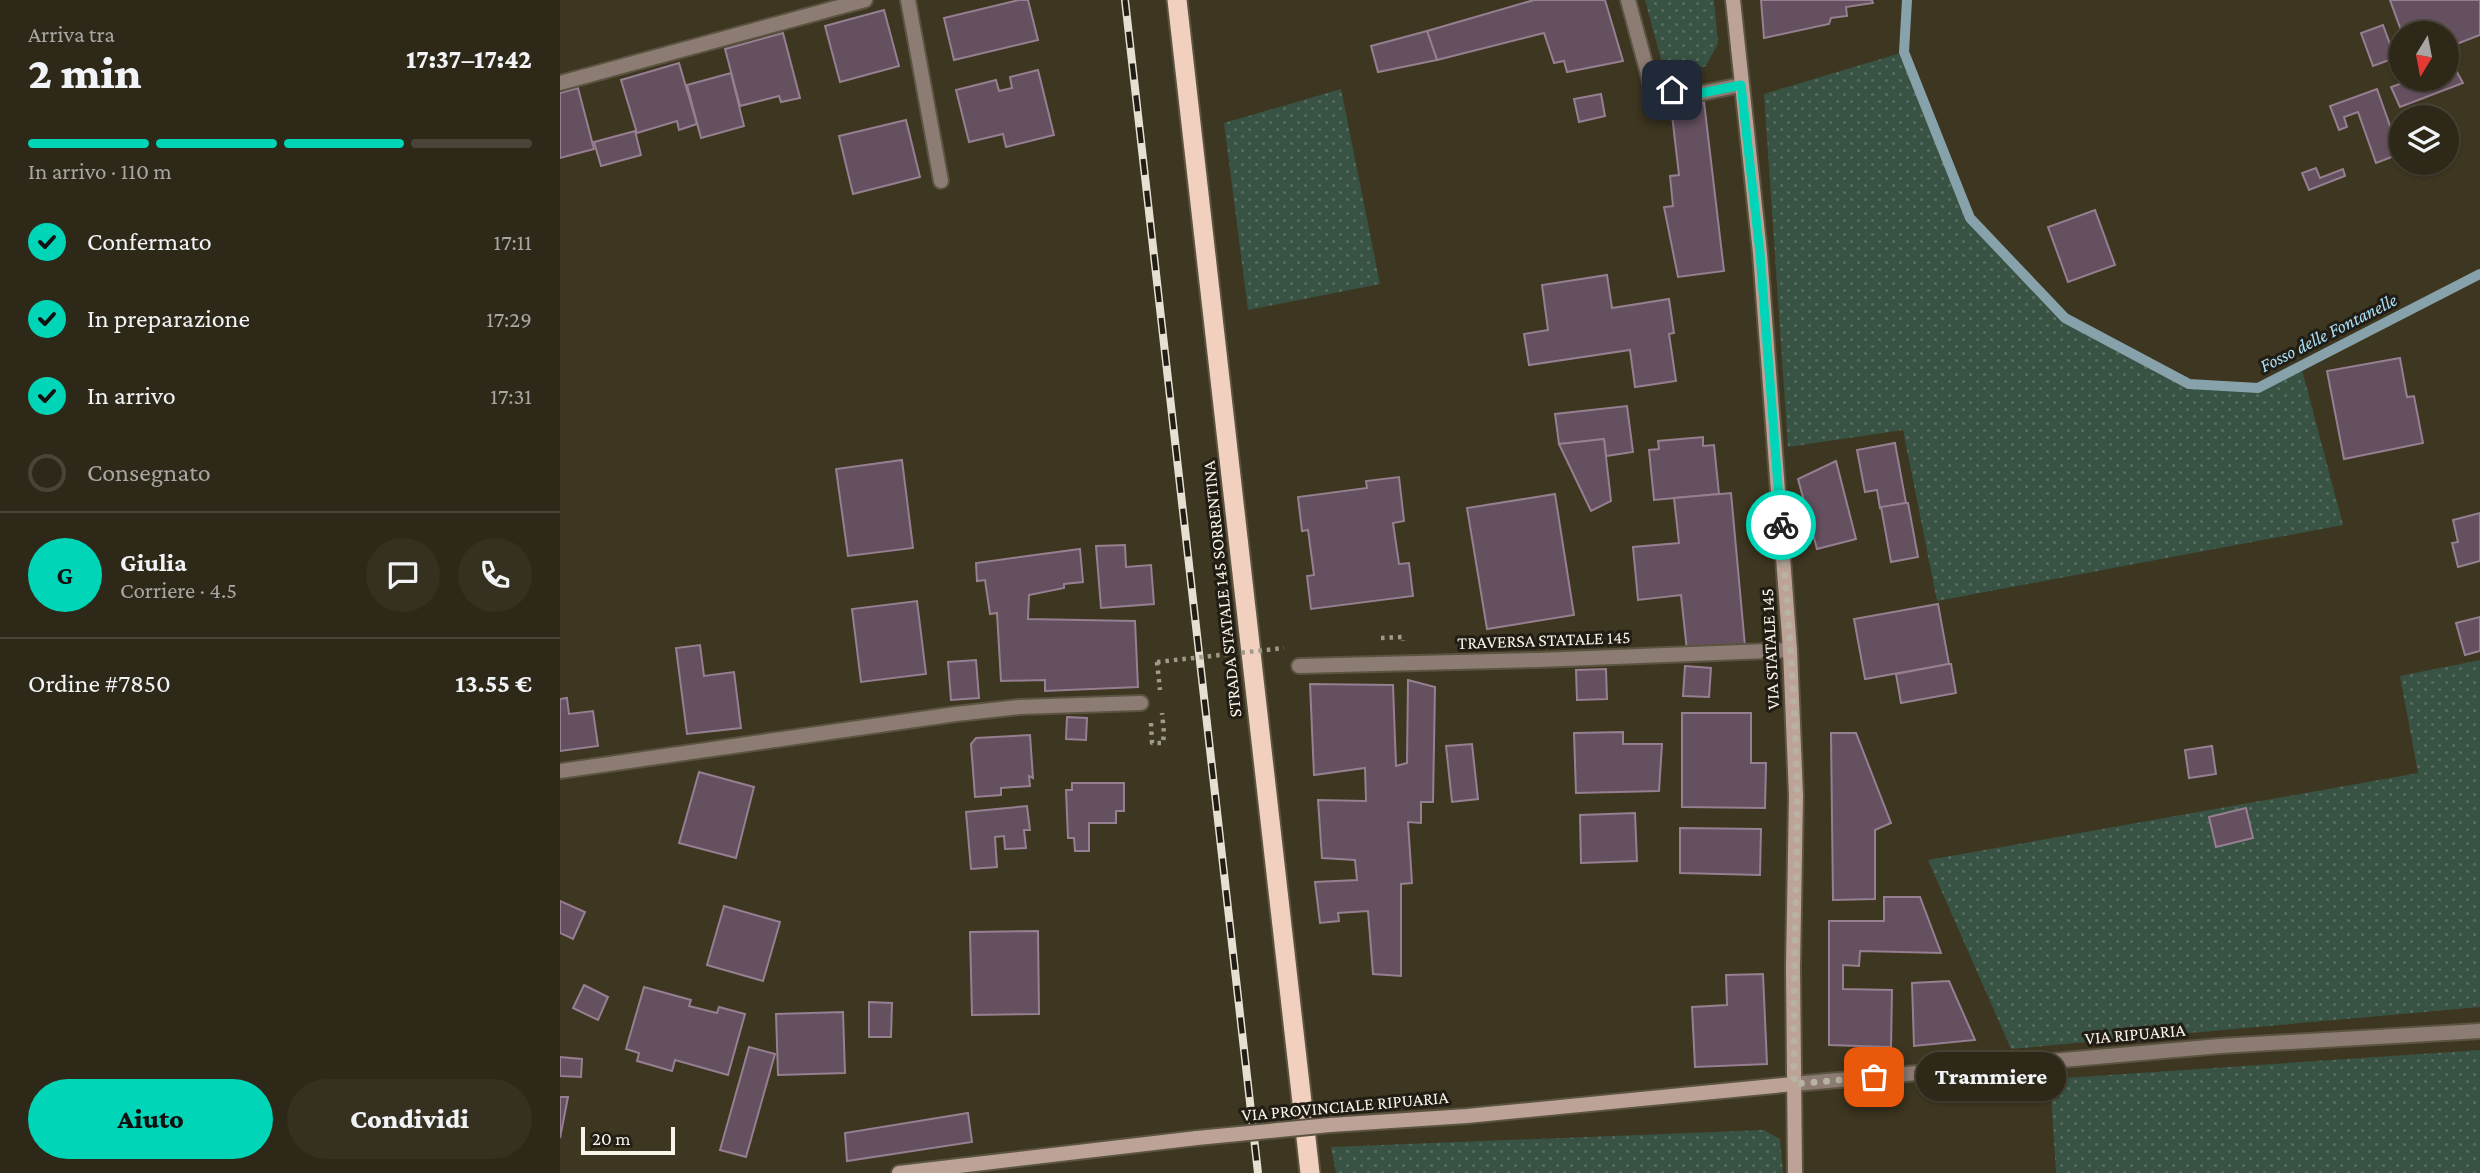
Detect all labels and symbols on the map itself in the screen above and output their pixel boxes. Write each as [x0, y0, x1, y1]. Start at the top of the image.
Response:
north arrow [2389, 21, 2459, 91]
pin [1642, 60, 1702, 120]
water label: Fosso delle Fontanelle [2256, 289, 2400, 376]
street label: STRADA STATALE 145 SORRENTINA [1198, 459, 1245, 718]
courier [1746, 490, 1816, 560]
street label: VIA STATALE 145 [1757, 588, 1783, 710]
street label: TRAVERSA STATALE 145 [1457, 627, 1631, 653]
street label: VIA RIPUARIA [2084, 1020, 2187, 1048]
pin [1844, 1047, 1904, 1107]
callout: Trammiere [1916, 1052, 2066, 1102]
street label: VIA PROVINCIALE RIPUARIA [1241, 1087, 1450, 1125]
scale bar [581, 1124, 676, 1156]

